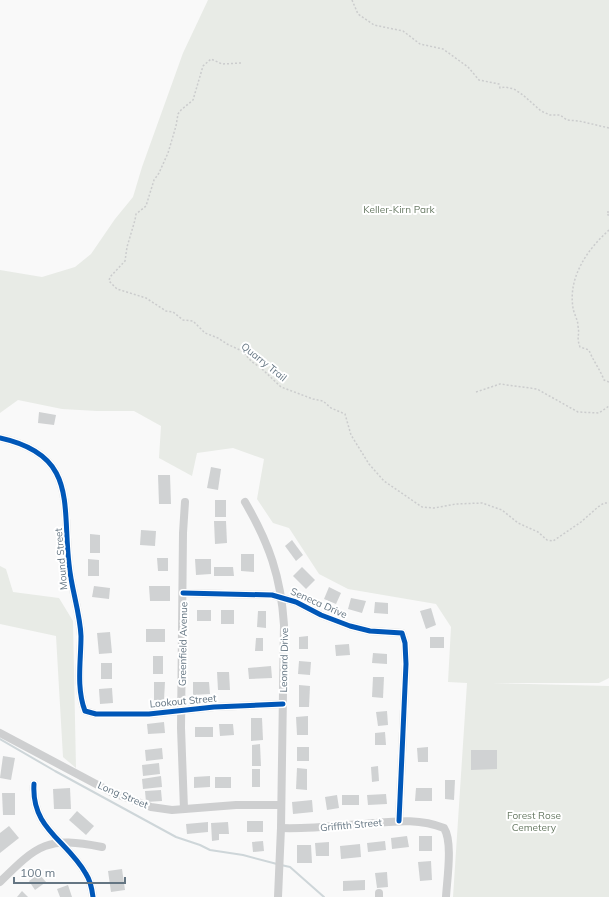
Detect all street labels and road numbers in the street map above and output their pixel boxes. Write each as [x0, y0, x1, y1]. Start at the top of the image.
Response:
street label: Quarry Trail [239, 340, 289, 384]
street label: Mound Street [52, 527, 70, 591]
street label: Seneca Drive [289, 585, 349, 621]
street label: Greenfield Avenue [176, 602, 190, 686]
street label: Leonard Drive [277, 628, 291, 692]
street label: Lookout Street [149, 692, 217, 710]
street label: Long Street [96, 779, 151, 812]
street label: Griffith Street [320, 816, 383, 834]

